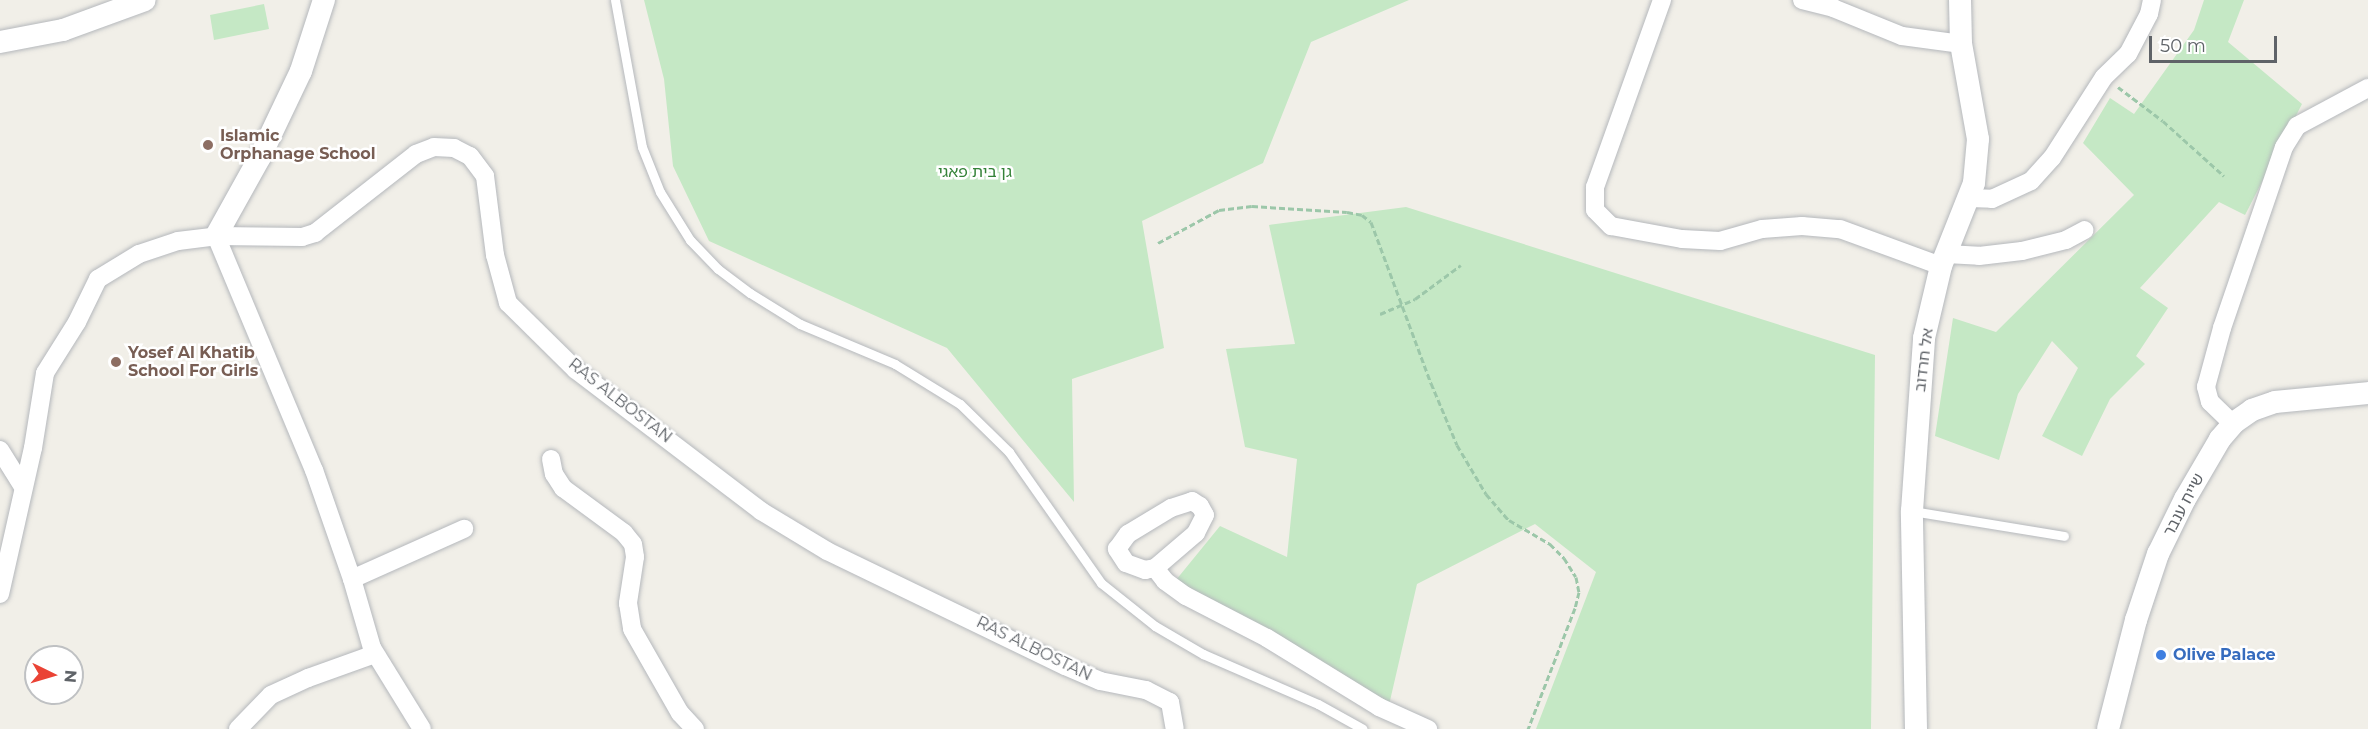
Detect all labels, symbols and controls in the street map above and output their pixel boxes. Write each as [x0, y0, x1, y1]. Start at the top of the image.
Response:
scale bar [2152, 24, 2280, 62]
text: 50 m [2160, 35, 2206, 57]
place label: Islamic Orphanage School [220, 126, 376, 164]
marker: Islamic Orphanage School [201, 138, 215, 152]
park label: גן בית פאגי [938, 162, 1012, 182]
street label: אל חרדוב [1911, 327, 1937, 393]
place label: Yosef Al Khatib School For Girls [128, 343, 258, 381]
marker: Yosef Al Khatib School For Girls [109, 355, 123, 369]
street label: RAS ALBOSTAN [564, 355, 676, 447]
street label: שייח ענבר [2159, 470, 2209, 540]
street label: RAS ALBOSTAN [973, 613, 1095, 685]
north arrow [24, 645, 84, 705]
place label: Olive Palace [2173, 645, 2276, 665]
marker: Olive Palace [2154, 648, 2168, 662]
text: N [60, 669, 80, 684]

